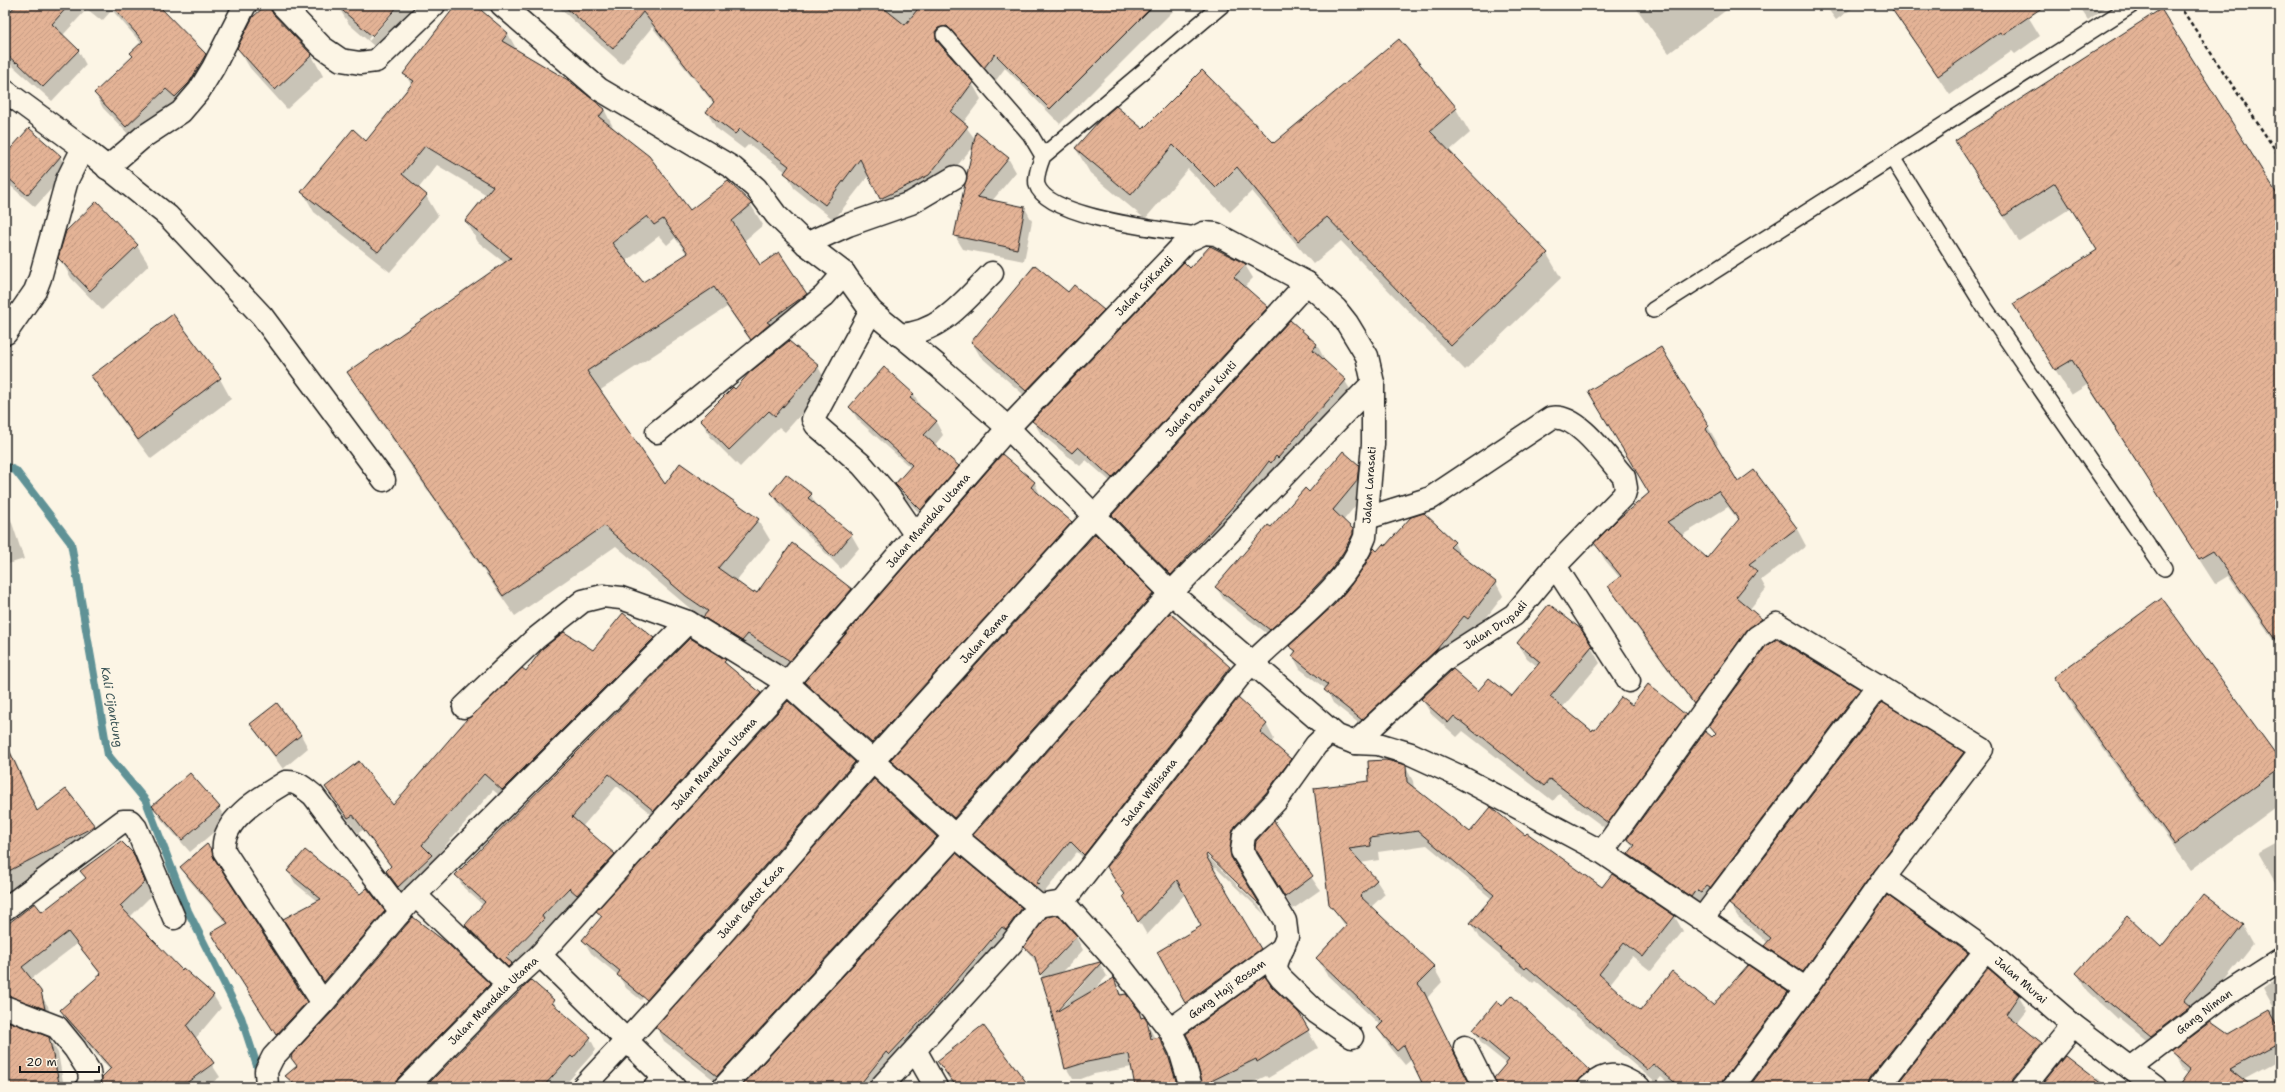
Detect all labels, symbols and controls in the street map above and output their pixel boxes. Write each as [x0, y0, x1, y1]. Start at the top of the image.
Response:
street label: Jalan SriKandi [1112, 253, 1177, 320]
street label: Jalan Danau Kunti [1163, 358, 1240, 441]
street label: Jalan Larasati [1359, 446, 1380, 524]
street label: Jalan Mandala Utama [883, 470, 974, 571]
street label: Jalan Drupadi [1461, 598, 1531, 653]
street label: Jalan Rama [957, 609, 1011, 667]
water label: Kali Cijantung [97, 665, 127, 749]
street label: Jalan Mandala Utama [668, 714, 760, 814]
street label: Jalan Wibisana [1118, 755, 1181, 829]
street label: Jalan Gatot Kaca [714, 861, 788, 942]
street label: Jalan Mandala Utama [445, 953, 542, 1049]
street label: Jalan Murai [1991, 954, 2050, 1007]
street label: Gang Haji Rosam [1185, 956, 1269, 1022]
street label: Gang Niman [2173, 986, 2235, 1038]
scale bar [20, 1048, 99, 1074]
text: 20 m [26, 1054, 57, 1070]

